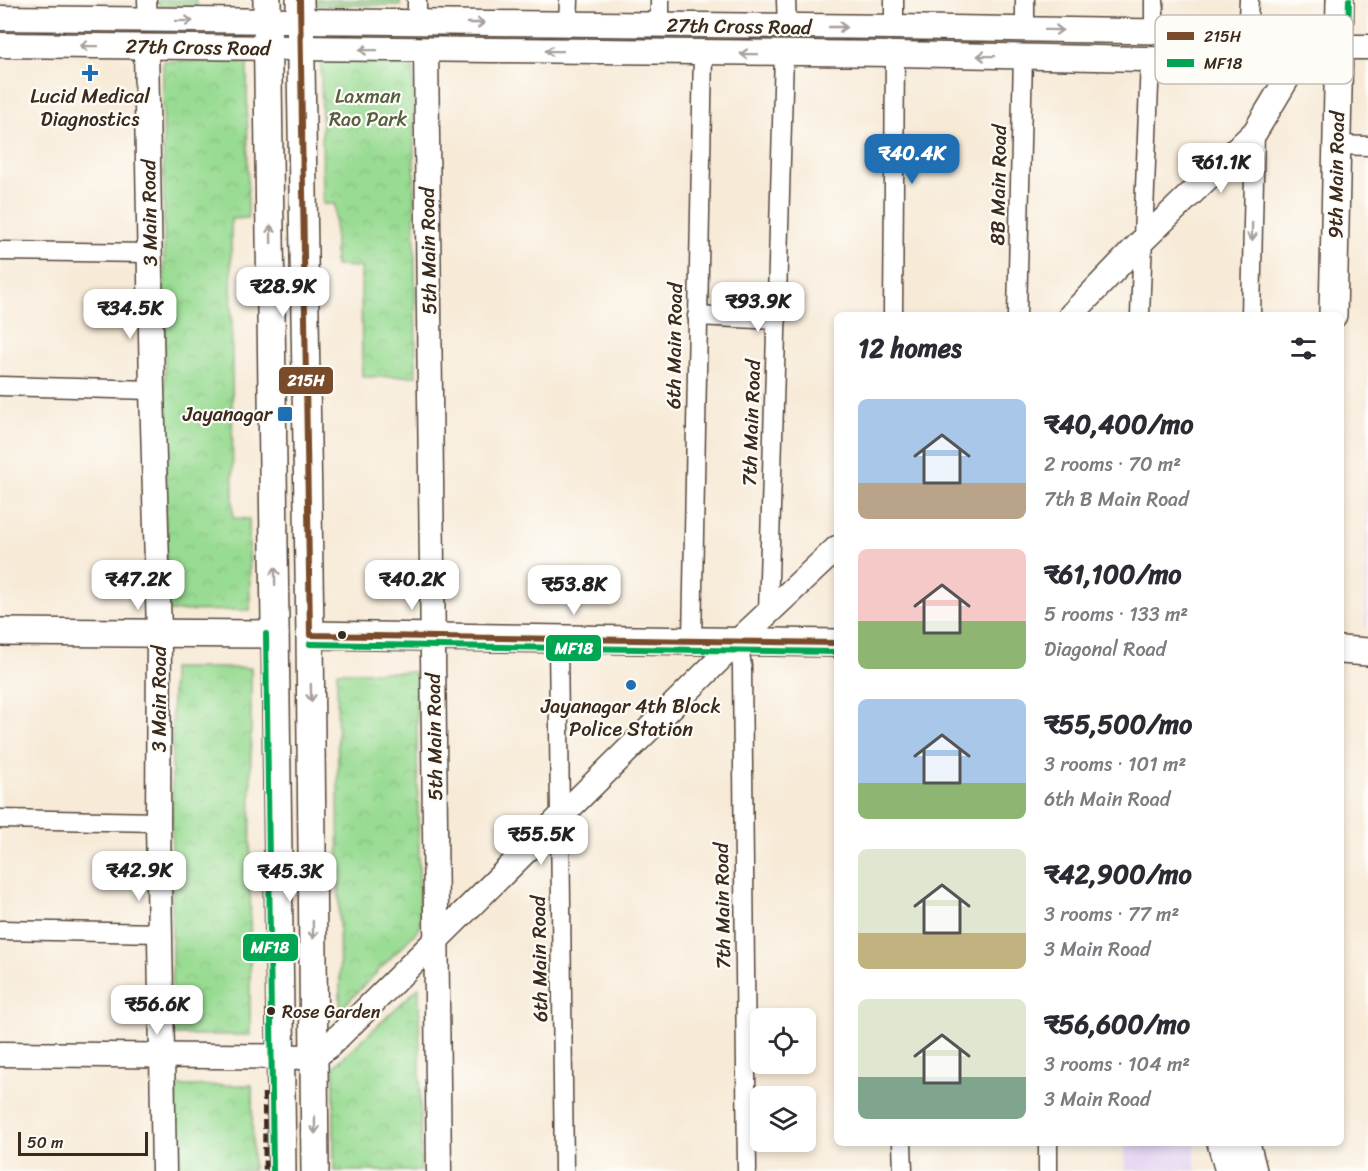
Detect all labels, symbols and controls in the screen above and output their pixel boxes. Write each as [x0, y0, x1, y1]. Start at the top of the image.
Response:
street label: 27th Cross Road [666, 8, 813, 45]
one-way arrow [174, 15, 194, 26]
legend [1155, 15, 1353, 84]
one-way arrow [465, 17, 485, 29]
one-way arrow [828, 21, 848, 33]
text: 215H [1204, 22, 1242, 51]
one-way arrow [1044, 25, 1064, 36]
street label: 27th Cross Road [125, 29, 272, 66]
one-way arrow [79, 40, 99, 52]
one-way arrow [358, 44, 378, 56]
one-way arrow [545, 45, 565, 57]
one-way arrow [740, 48, 760, 59]
text: MF18 [1204, 49, 1243, 78]
one-way arrow [977, 50, 997, 62]
marker: Lucid Medical Diagnostics [81, 64, 99, 82]
place label: Lucid Medical Diagnostics [30, 79, 151, 137]
park label: Laxman Rao Park [329, 79, 407, 137]
street label: 9th Main Road [1318, 110, 1355, 239]
street label: 8B Main Road [980, 123, 1017, 246]
pin: ₹40.4K [863, 134, 961, 185]
text: ₹40.4K [878, 136, 946, 171]
pin: ₹61.1K [1172, 143, 1270, 194]
text: ₹61.1K [1192, 145, 1250, 180]
street label: 3 Main Road [131, 158, 168, 267]
street label: 5th Main Road [410, 186, 447, 315]
one-way arrow [1247, 222, 1258, 242]
one-way arrow [265, 224, 276, 244]
pin: ₹28.9K [234, 267, 332, 318]
text: ₹28.9K [250, 269, 316, 304]
street label: 6th Main Road [656, 281, 693, 409]
pin: ₹93.9K [709, 282, 807, 333]
text: ₹93.9K [726, 284, 790, 319]
pin: ₹34.5K [81, 289, 179, 340]
text: ₹34.5K [97, 291, 163, 326]
text: 12 homes [858, 325, 962, 371]
icon: filters [1287, 332, 1320, 365]
street label: 7th Main Road [732, 358, 771, 487]
line badge: 215H [278, 366, 334, 395]
text: 215H [286, 366, 325, 395]
place label: Jayanagar [182, 397, 274, 432]
text: ₹40,400/mo [1044, 401, 1193, 447]
marker: Jayanagar [276, 405, 294, 423]
icon: home [906, 423, 978, 495]
text: 2 rooms · 70 m² [1044, 447, 1181, 482]
text: 7th B Main Road [1044, 482, 1189, 517]
text: ₹61,100/mo [1044, 551, 1182, 597]
pin: ₹47.2K [89, 560, 187, 611]
pin: ₹40.2K [363, 560, 461, 611]
text: ₹47.2K [106, 562, 170, 597]
text: ₹40.2K [379, 562, 445, 597]
pin: ₹53.8K [525, 565, 623, 616]
one-way arrow [269, 566, 281, 586]
text: ₹53.8K [542, 567, 606, 602]
icon: home [906, 573, 978, 645]
text: 5 rooms · 133 m² [1044, 597, 1188, 632]
unlabelled marker [336, 629, 348, 641]
text: Diagonal Road [1044, 632, 1166, 667]
line badge: MF18 [545, 634, 602, 662]
text: MF18 [554, 634, 593, 663]
street label: 3 Main Road [142, 644, 177, 752]
street label: 5th Main Road [416, 672, 453, 801]
marker: Jayanagar 4th Block Police Station [624, 678, 638, 692]
one-way arrow [305, 683, 317, 703]
place label: Jayanagar 4th Block Police Station [540, 689, 721, 747]
text: ₹55,500/mo [1044, 701, 1192, 747]
icon: home [906, 723, 978, 795]
text: 3 rooms · 101 m² [1044, 747, 1186, 782]
text: 6th Main Road [1044, 782, 1170, 817]
pin: ₹55.5K [492, 815, 590, 866]
text: ₹55.5K [508, 817, 574, 852]
street label: 7th Main Road [704, 841, 741, 969]
pin: ₹42.9K [90, 851, 188, 902]
text: ₹42,900/mo [1044, 851, 1192, 897]
pin: ₹45.3K [241, 852, 339, 903]
text: ₹42.9K [106, 853, 172, 888]
text: ₹45.3K [257, 854, 323, 889]
icon: home [906, 873, 978, 945]
street label: 6th Main Road [521, 894, 558, 1022]
text: 3 rooms · 77 m² [1044, 897, 1179, 932]
one-way arrow [307, 920, 319, 940]
text: 3 Main Road [1044, 932, 1151, 967]
line badge: MF18 [242, 933, 299, 962]
text: MF18 [250, 933, 289, 962]
pin: ₹56.6K [108, 985, 206, 1036]
text: ₹56.6K [125, 987, 189, 1022]
place label: Rose Garden [282, 996, 381, 1028]
text: ₹56,600/mo [1044, 1001, 1190, 1047]
marker: Rose Garden [265, 1005, 277, 1017]
map controls [750, 1008, 816, 1152]
button: locate [750, 1008, 816, 1074]
icon: home [906, 1023, 978, 1095]
text: 3 rooms · 104 m² [1044, 1047, 1190, 1082]
text: 3 Main Road [1044, 1082, 1151, 1117]
button: layers [750, 1086, 816, 1152]
one-way arrow [309, 1115, 320, 1135]
text: 50 m [27, 1128, 63, 1157]
scale bar [18, 1129, 148, 1156]

